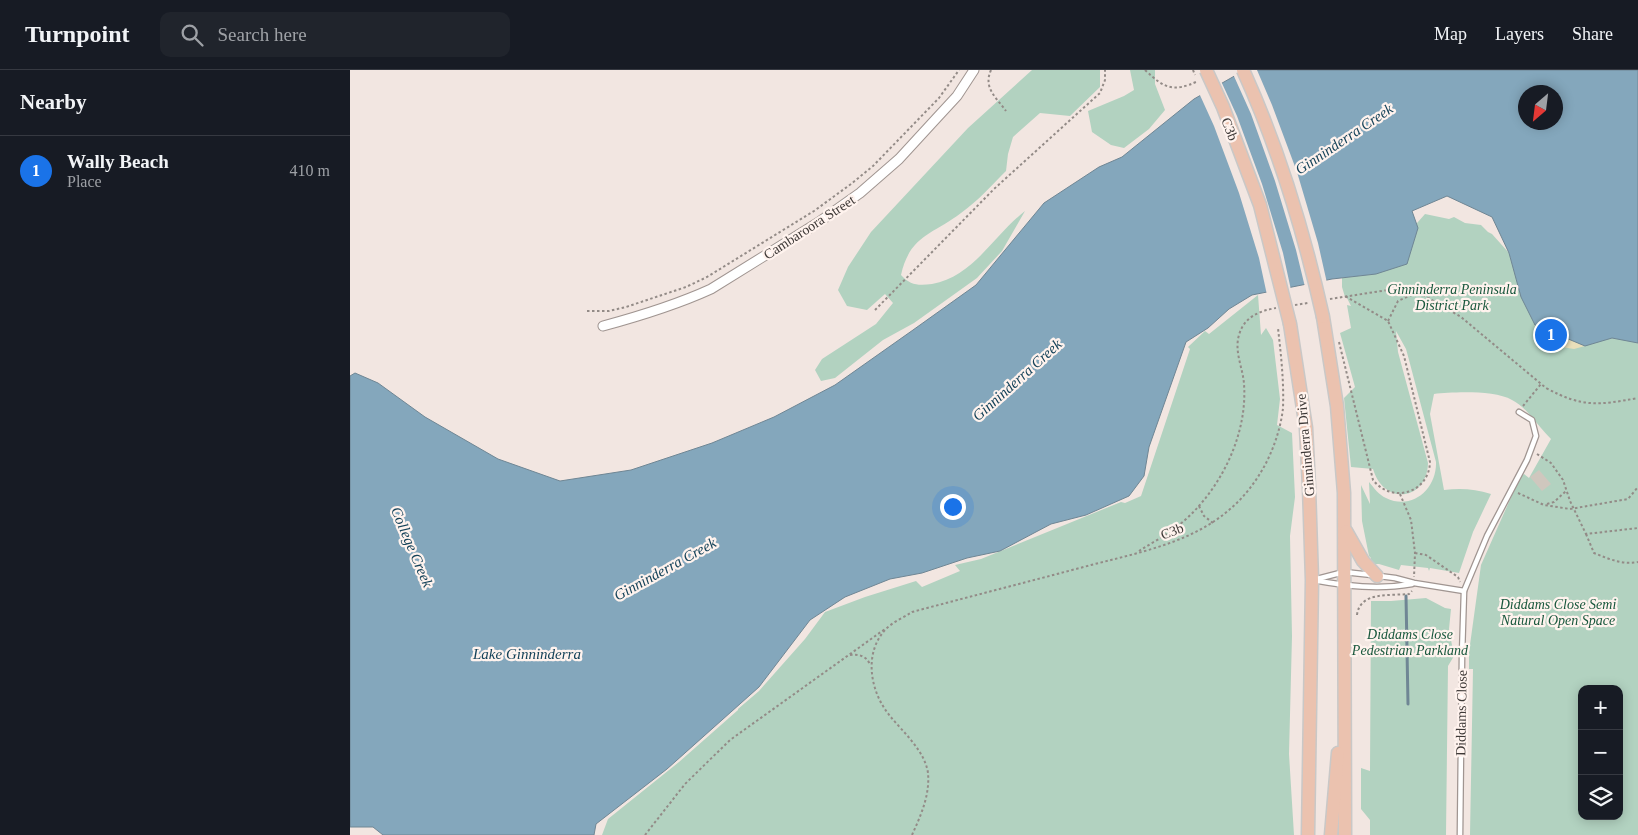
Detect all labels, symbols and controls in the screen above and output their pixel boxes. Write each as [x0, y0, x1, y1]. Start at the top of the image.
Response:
search box [160, 12, 510, 57]
text: Turnpoint [25, 21, 130, 47]
icon: search [178, 21, 206, 49]
text: Search here [218, 24, 307, 45]
text: Map [1434, 24, 1467, 44]
text: Layers [1495, 24, 1544, 44]
text: Share [1572, 24, 1613, 44]
north arrow [1518, 85, 1563, 130]
text: Nearby [20, 90, 87, 114]
water label: Ginninderra Creek [1292, 100, 1396, 178]
street label: C3b [1218, 116, 1241, 143]
text: Wally Beach [67, 151, 169, 172]
text: 1 [32, 162, 40, 179]
text: 410 m [290, 162, 330, 179]
text: Place [67, 173, 102, 190]
street label: Cambaroora Street [761, 192, 858, 262]
park label: Ginninderra Peninsula District Park [1387, 282, 1517, 313]
pin: 1 [1535, 316, 1567, 354]
water label: Ginninderra Creek [969, 336, 1065, 424]
street label: Ginninderra Drive [1294, 393, 1317, 497]
your location [940, 494, 966, 520]
water label: College Creek [388, 504, 436, 590]
street label: C3b [1159, 520, 1186, 543]
water label: Ginninderra Creek [611, 534, 719, 604]
park label: Diddams Close Semi Natural Open Space [1499, 597, 1616, 628]
park label: Diddams Close Pedestrian Parkland [1351, 627, 1469, 658]
water label: Lake Ginninderra [472, 646, 581, 662]
street label: Diddams Close [1453, 670, 1470, 756]
map controls [1578, 685, 1623, 820]
button: + [1578, 685, 1623, 730]
button: − [1578, 730, 1623, 775]
button: layers [1578, 775, 1623, 820]

